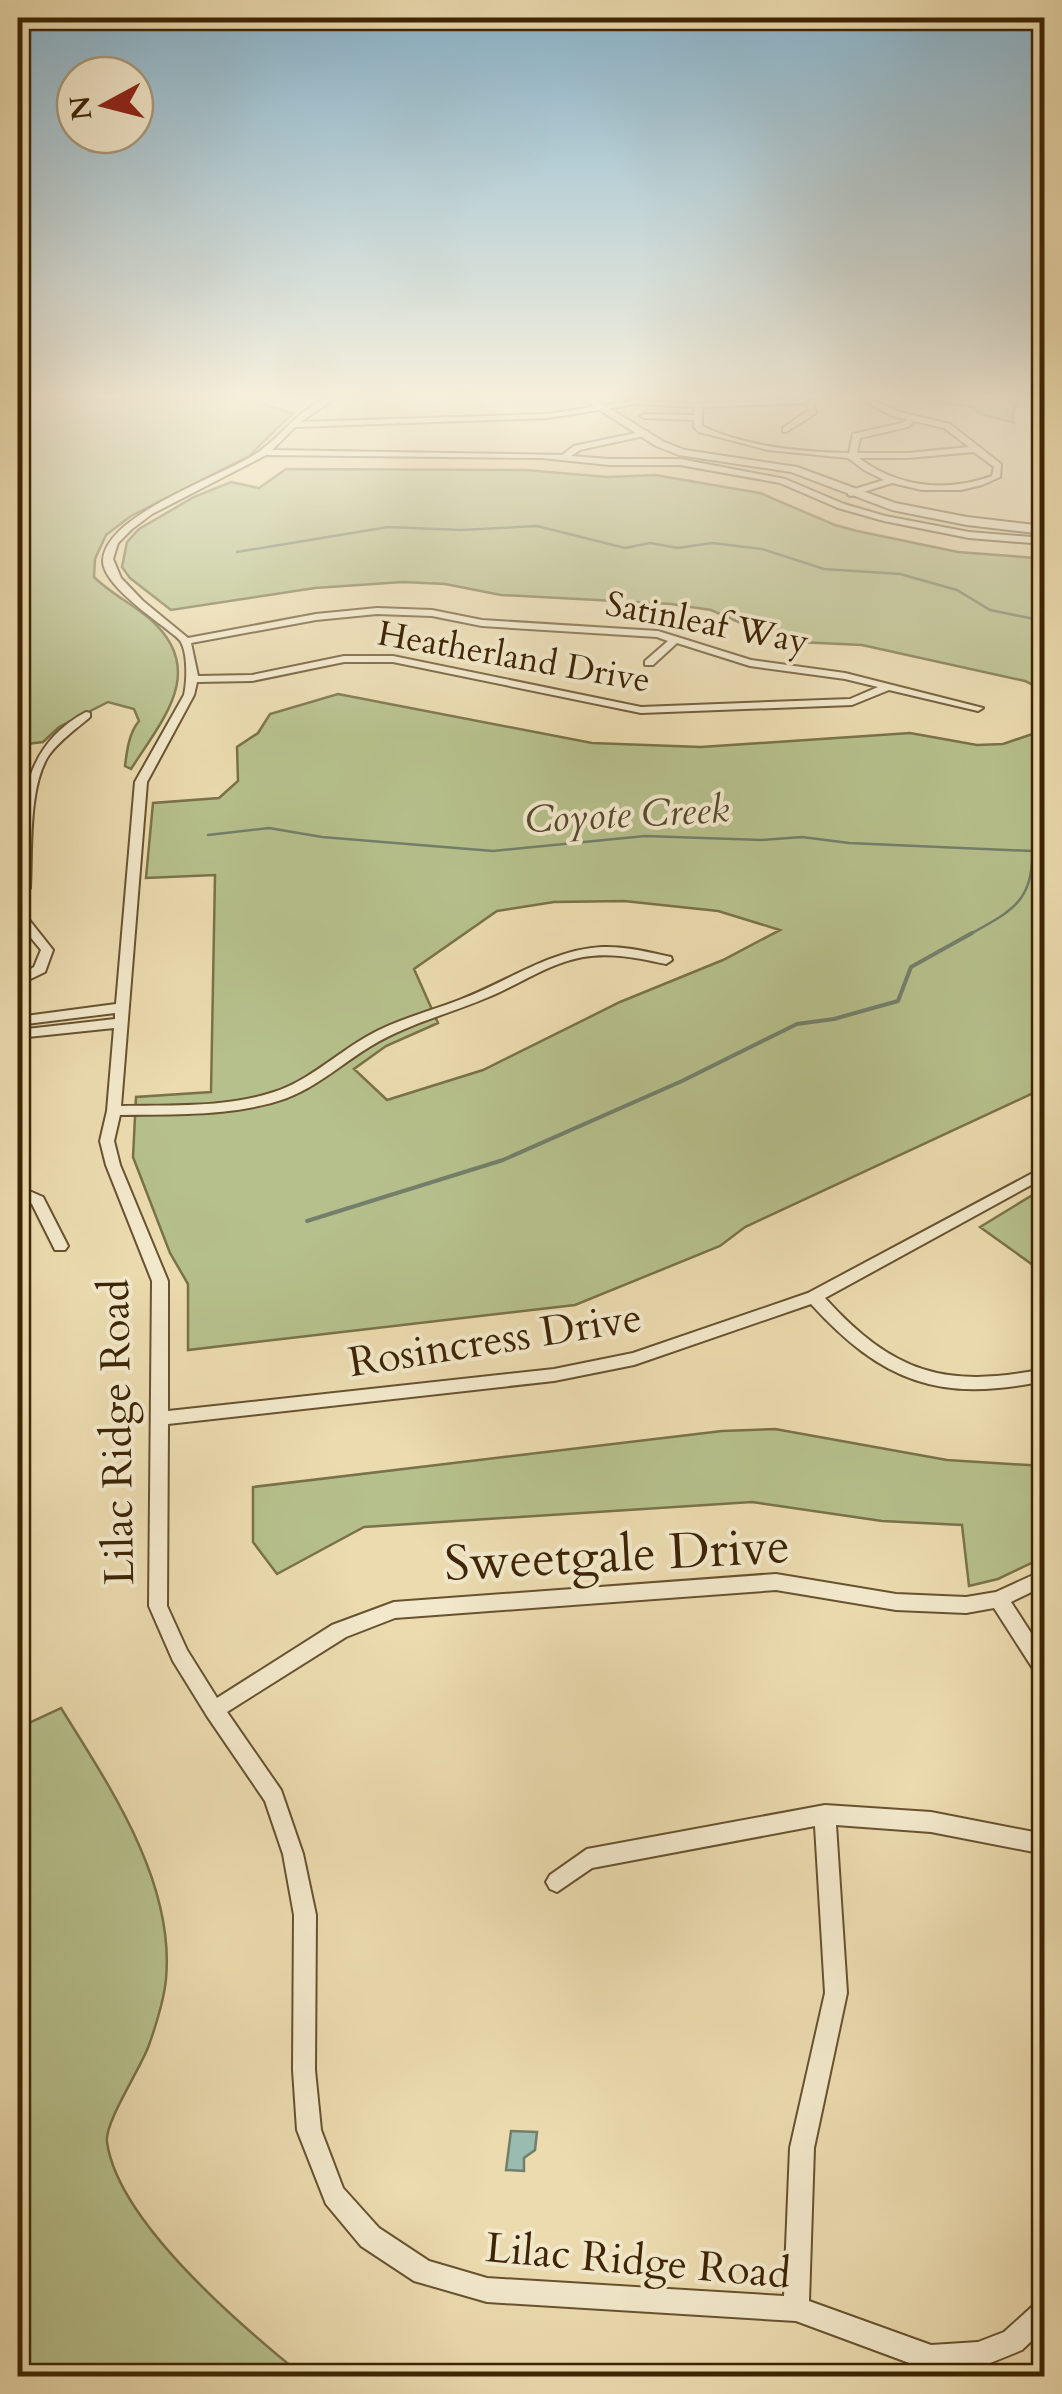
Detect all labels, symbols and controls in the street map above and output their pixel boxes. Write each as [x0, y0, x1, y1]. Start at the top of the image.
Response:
north arrow [55, 55, 155, 155]
text: N [61, 94, 102, 122]
street label: Satinleaf Way [601, 580, 813, 666]
street label: Heatherland Drive [374, 609, 654, 705]
water label: Coyote Creek [523, 784, 731, 846]
street label: Lilac Ridge Road [86, 1279, 148, 1585]
street label: Rosincress Drive [344, 1289, 646, 1391]
street label: Sweetgale Drive [443, 1512, 791, 1598]
street label: Lilac Ridge Road [483, 2219, 793, 2303]

